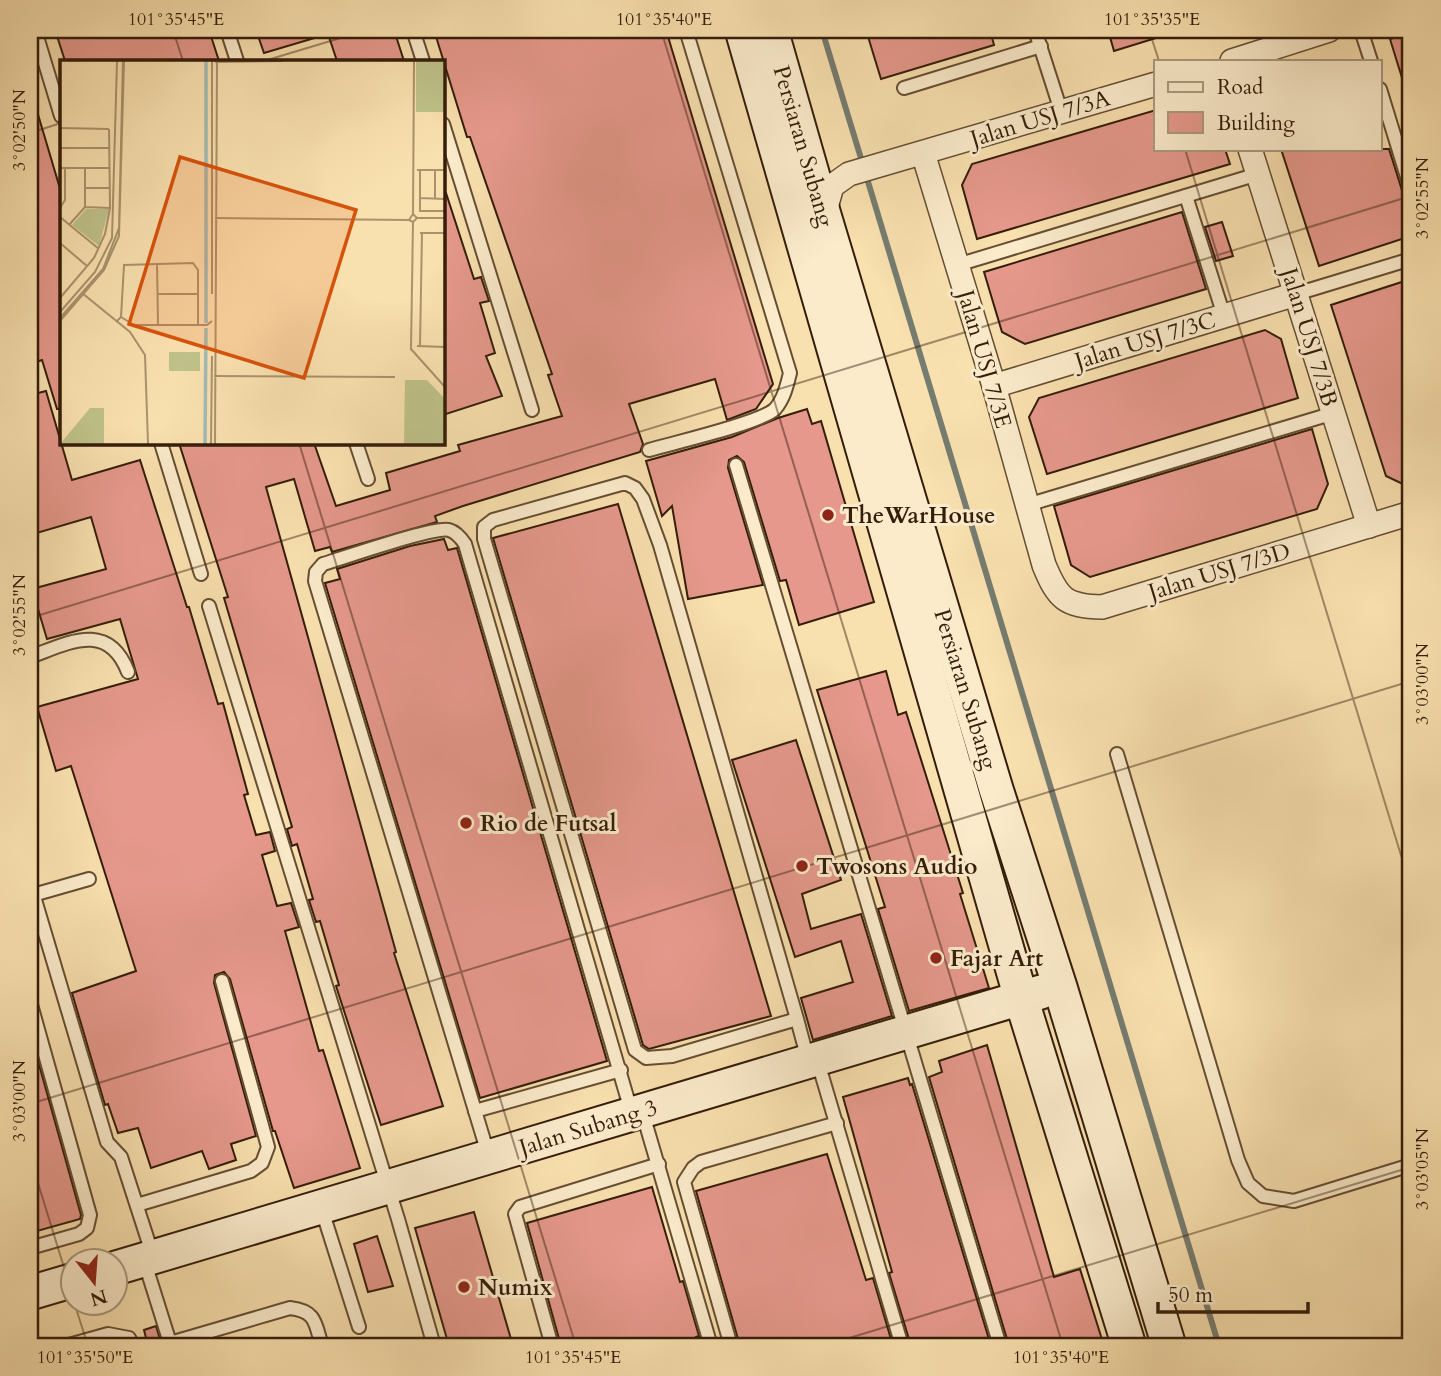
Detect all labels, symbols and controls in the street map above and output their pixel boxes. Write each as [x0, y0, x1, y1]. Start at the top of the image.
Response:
text: 101°35'45"E [128, 7, 224, 32]
text: 101°35'40"E [616, 7, 712, 32]
text: 101°35'35"E [1104, 7, 1200, 32]
inset map [60, 60, 444, 444]
legend [1154, 60, 1382, 150]
street label: Persiaran Subang [766, 62, 841, 231]
text: Road [1217, 73, 1263, 102]
street label: Jalan USJ 7/3A [964, 82, 1114, 155]
text: 3°02'50"N [7, 88, 32, 171]
text: Building [1217, 109, 1295, 138]
text: 3°02'55"N [1410, 156, 1435, 239]
street label: Jalan USJ 7/3B [1273, 261, 1345, 410]
street label: Jalan USJ 7/3E [949, 284, 1019, 432]
street label: Jalan USJ 7/3C [1068, 304, 1219, 377]
place label: TheWarHouse [842, 500, 995, 531]
marker: TheWarHouse [820, 507, 836, 523]
street label: Jalan USJ 7/3D [1142, 535, 1294, 609]
text: 3°02'55"N [7, 573, 32, 656]
street label: Persiaran Subang [926, 605, 1005, 773]
text: 3°03'00"N [1410, 642, 1435, 725]
place label: Rio de Futsal [480, 808, 617, 839]
marker: Rio de Futsal [458, 815, 474, 831]
place label: Twosons Audio [816, 851, 977, 882]
marker: Twosons Audio [794, 858, 810, 874]
place label: Fajar Art [950, 943, 1043, 974]
marker: Fajar Art [928, 950, 944, 966]
text: 3°03'00"N [7, 1059, 32, 1142]
street label: Jalan Subang 3 [512, 1092, 661, 1164]
text: 3°03'05"N [1410, 1127, 1435, 1210]
north arrow [60, 1246, 130, 1316]
scale bar [1158, 1271, 1308, 1315]
place label: Numix [478, 1272, 553, 1303]
marker: Numix [456, 1279, 472, 1295]
text: 50 m [1168, 1281, 1213, 1310]
text: N [87, 1282, 110, 1312]
text: 101°35'50"E [37, 1345, 133, 1370]
text: 101°35'45"E [525, 1345, 621, 1370]
text: 101°35'40"E [1013, 1345, 1109, 1370]

